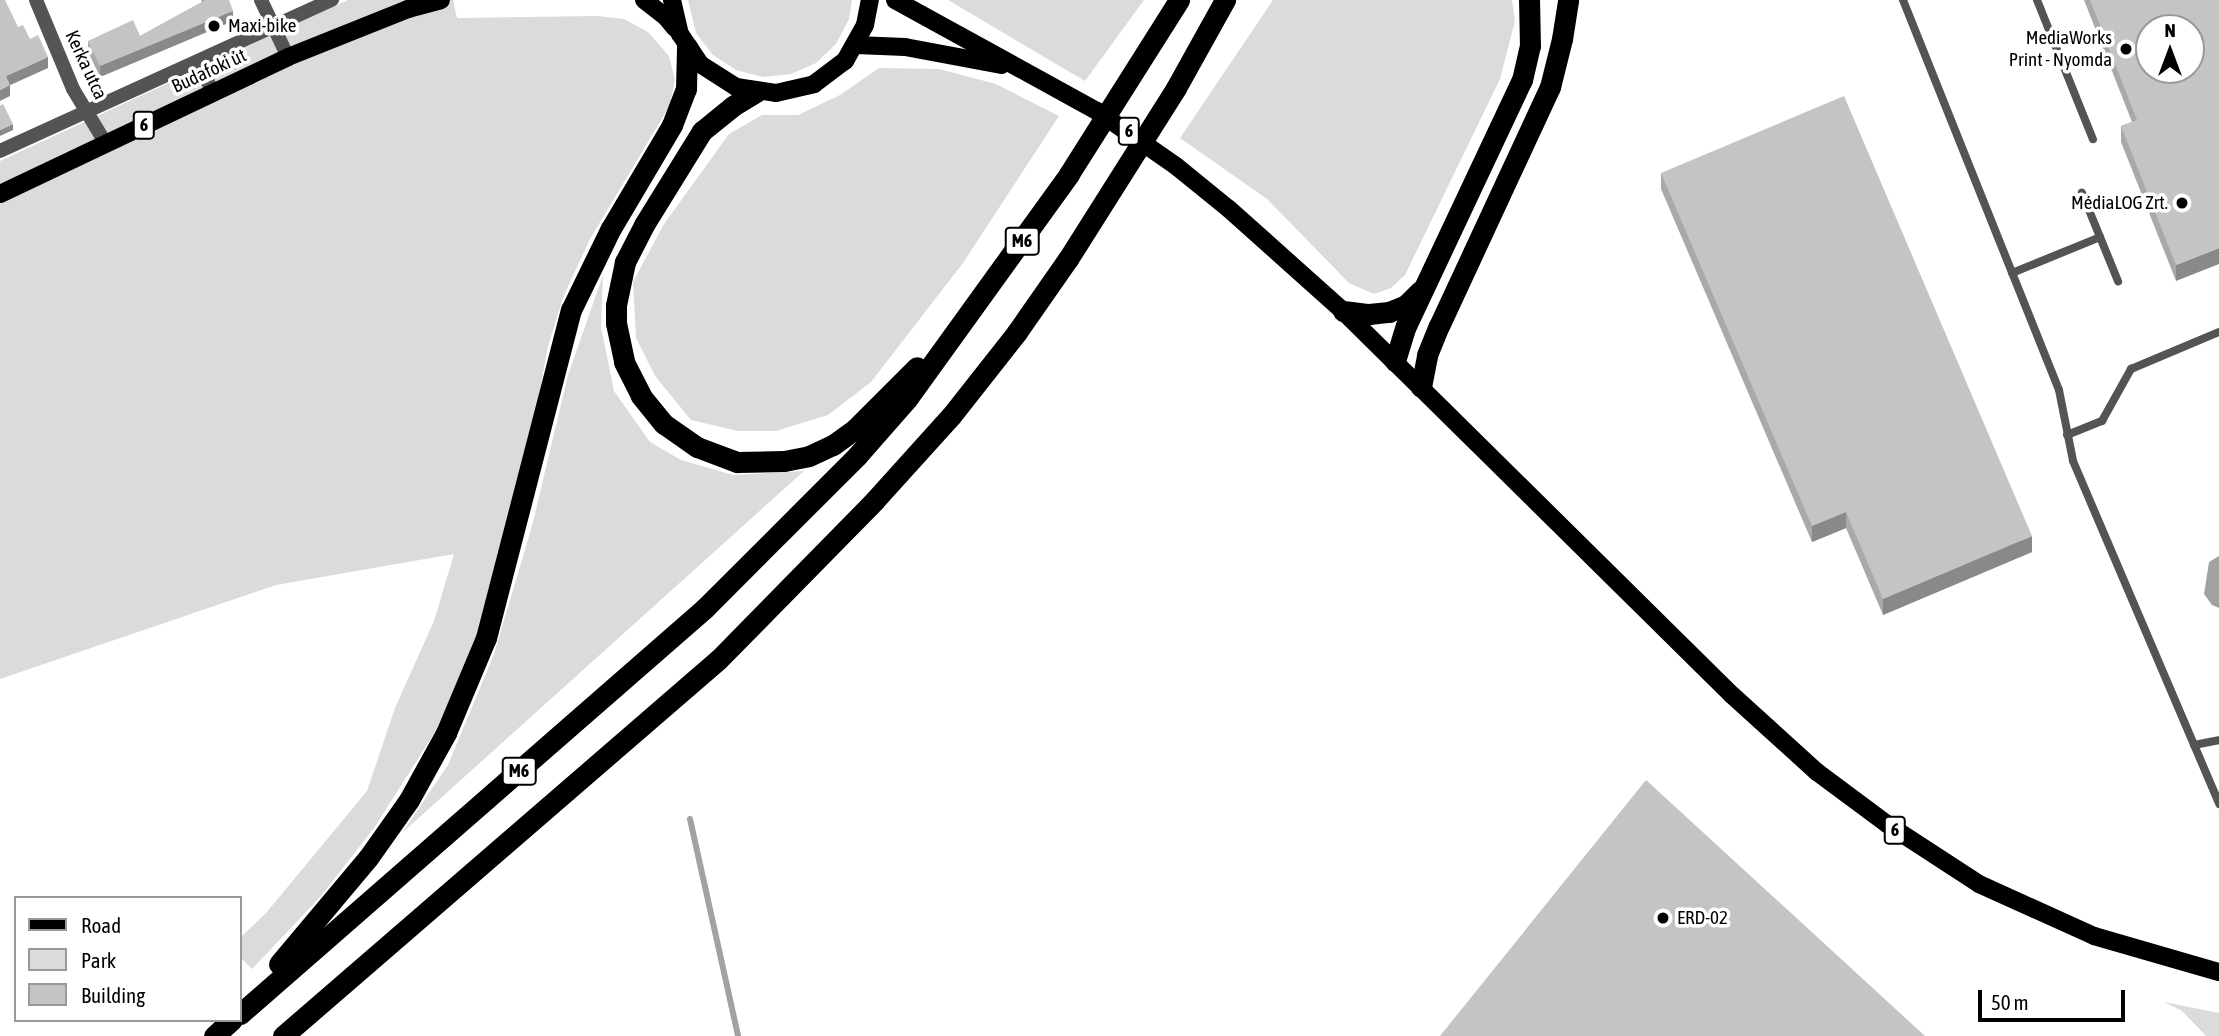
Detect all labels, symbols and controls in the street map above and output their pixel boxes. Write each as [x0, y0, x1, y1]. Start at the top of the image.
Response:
north arrow [2135, 14, 2205, 84]
place label: Maxi-bike [228, 15, 296, 37]
marker: Maxi-bike [206, 18, 222, 34]
text: N [2164, 19, 2176, 41]
street label: Kerka utca [60, 27, 112, 103]
place label: MediaWorks Print - Nyomda [2009, 27, 2112, 71]
marker: MediaWorks Print - Nyomda [2118, 41, 2134, 57]
street label: Budafoki út [168, 44, 250, 98]
road number: 6 [132, 110, 156, 140]
road number: 6 [1117, 116, 1141, 146]
place label: MédiaLOG Zrt. [2071, 192, 2168, 214]
marker: MédiaLOG Zrt. [2174, 195, 2190, 211]
road number: M6 [1004, 227, 1040, 256]
road number: M6 [502, 756, 536, 786]
road number: 6 [1883, 816, 1907, 844]
legend [14, 896, 242, 1022]
place label: ERD-02 [1677, 907, 1728, 929]
marker: ERD-02 [1655, 910, 1671, 926]
text: Road [81, 913, 121, 937]
text: Park [81, 948, 116, 972]
scale bar [1981, 976, 2128, 1020]
text: Building [81, 983, 145, 1007]
text: 50 m [1991, 990, 2029, 1014]

